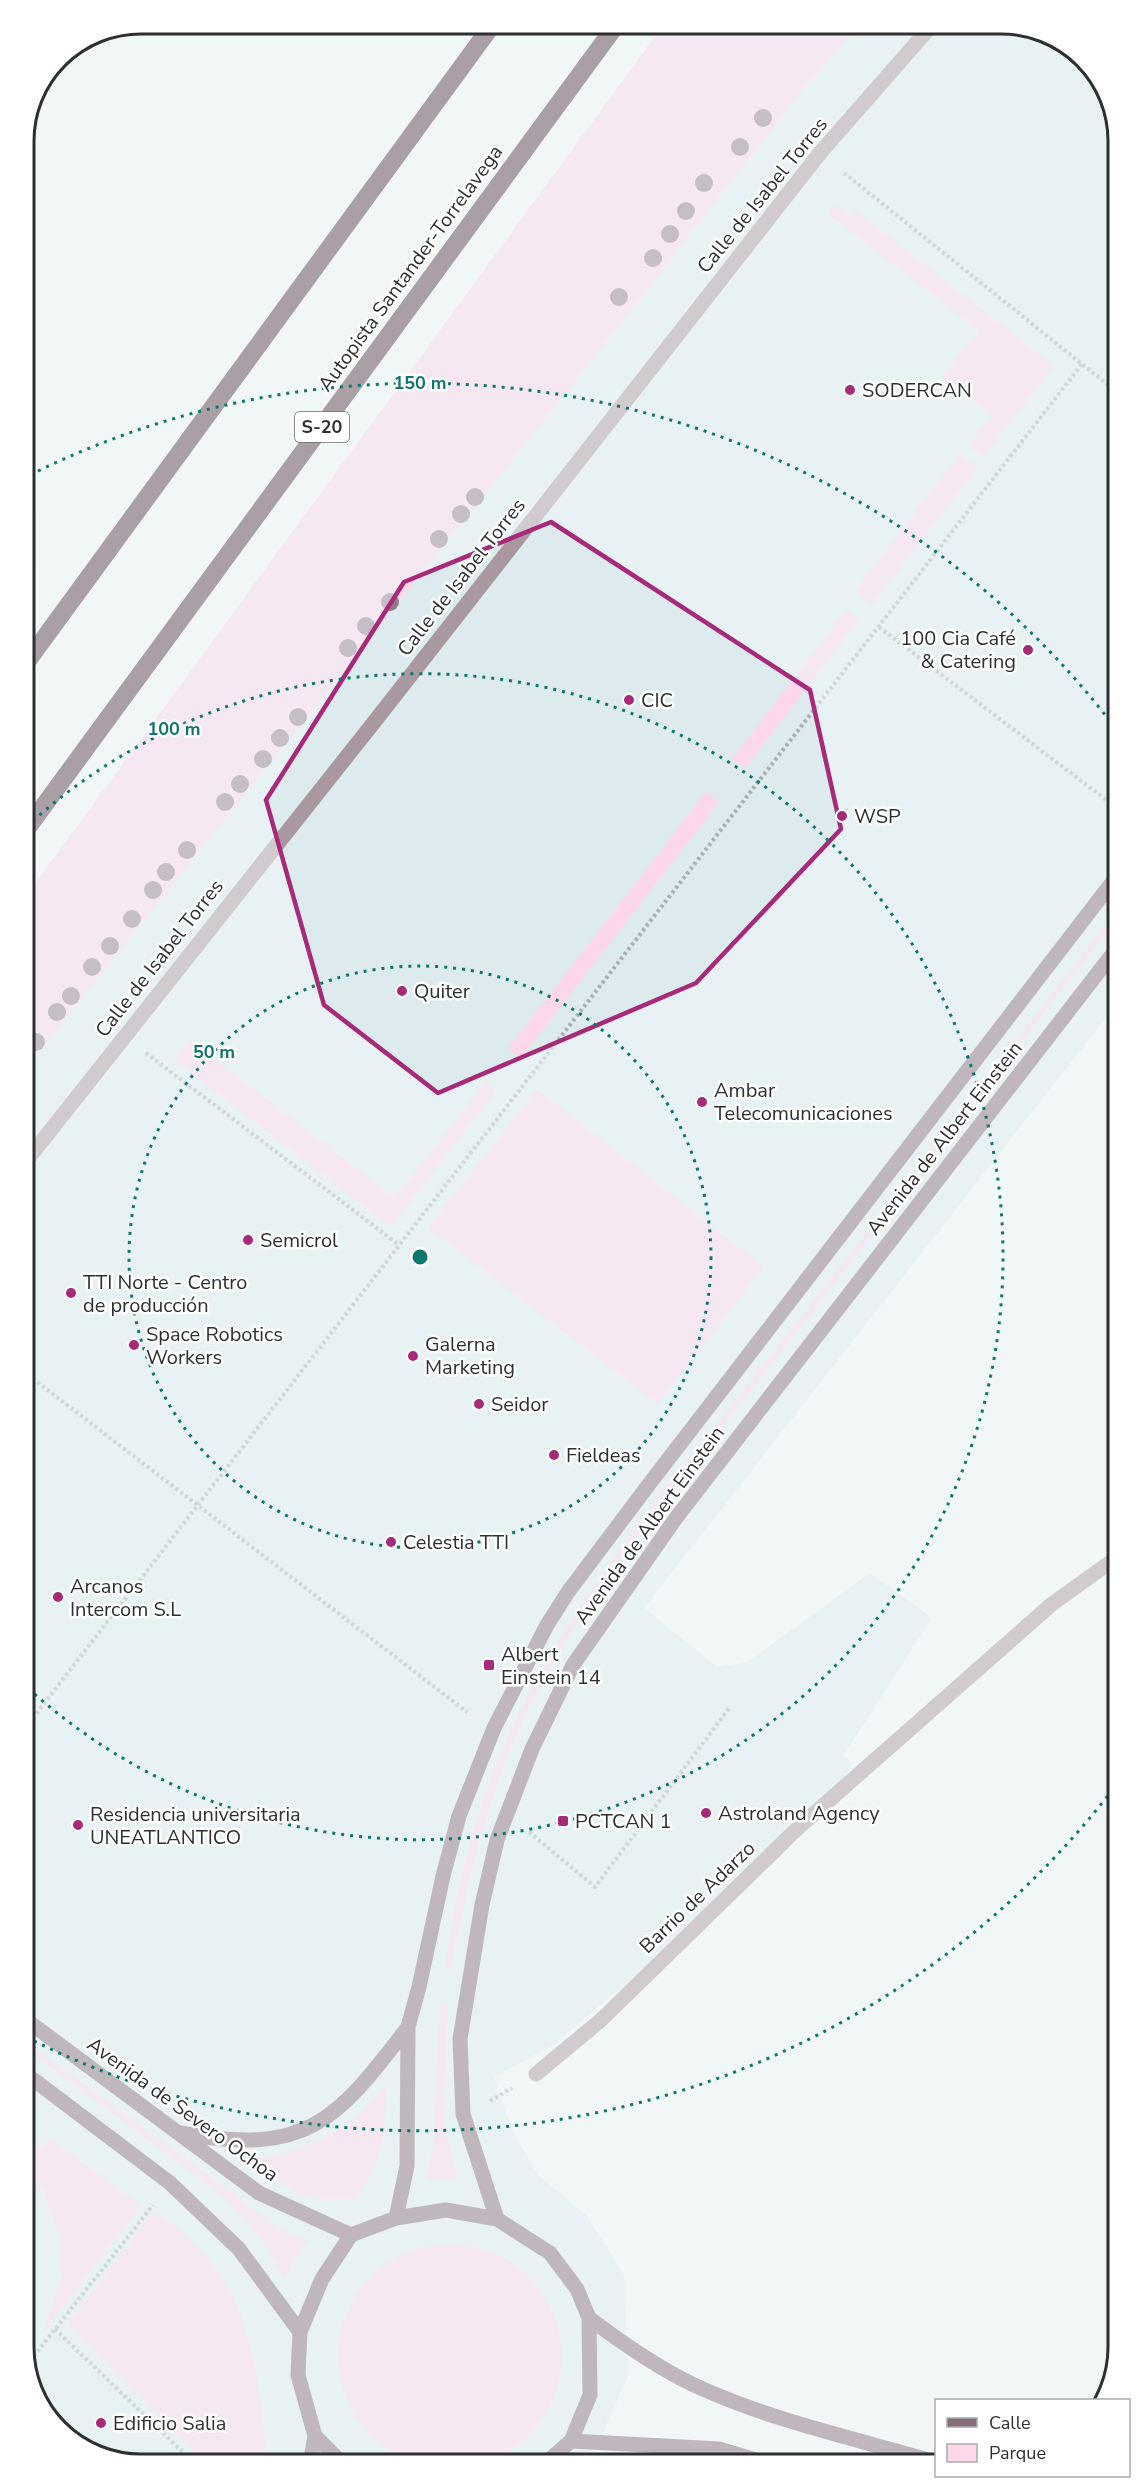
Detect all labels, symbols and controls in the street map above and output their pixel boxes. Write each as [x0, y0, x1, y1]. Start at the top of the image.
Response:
street label: Calle de Isabel Torres [691, 112, 834, 279]
street label: Autopista Santander-Torrelavega [312, 140, 509, 397]
text: 150 m [393, 371, 447, 395]
place label: SODERCAN [862, 377, 972, 404]
marker: SODERCAN [843, 383, 857, 397]
road number: S-20 [295, 412, 349, 442]
street label: Calle de Isabel Torres [391, 493, 532, 662]
place label: 100 Cia Café & Catering [900, 625, 1016, 675]
marker: 100 Cia Café & Catering [1021, 643, 1035, 657]
place label: CIC [641, 687, 673, 714]
marker: CIC [622, 693, 636, 707]
text: 100 m [147, 717, 201, 741]
place label: WSP [854, 803, 901, 830]
marker: WSP [835, 809, 849, 823]
street label: Calle de Isabel Torres [89, 874, 230, 1043]
place label: Quiter [414, 978, 470, 1005]
marker: Quiter [395, 984, 409, 998]
street label: Avenida de Albert Einstein [860, 1036, 1029, 1241]
text: 50 m [193, 1040, 235, 1064]
place label: Ambar Telecomunicaciones [714, 1077, 893, 1127]
marker: Ambar Telecomunicaciones [695, 1095, 709, 1109]
place label: Semicrol [260, 1227, 338, 1254]
marker: Semicrol [241, 1233, 255, 1247]
centre of rings [410, 1247, 430, 1267]
place label: TTI Norte - Centro de producción [83, 1269, 247, 1319]
marker: TTI Norte - Centro de producción [64, 1286, 78, 1300]
place label: Space Robotics Workers [146, 1321, 283, 1371]
place label: Galerna Marketing [425, 1331, 515, 1381]
marker: Space Robotics Workers [127, 1338, 141, 1352]
marker: Galerna Marketing [406, 1349, 420, 1363]
place label: Seidor [491, 1391, 549, 1418]
marker: Seidor [472, 1397, 486, 1411]
street label: Avenida de Albert Einstein [568, 1421, 731, 1630]
place label: Fieldeas [566, 1442, 641, 1469]
marker: Fieldeas [547, 1448, 561, 1462]
place label: Celestia TTI [403, 1529, 509, 1556]
marker: Celestia TTI [384, 1535, 398, 1549]
place label: Arcanos Intercom S.L [70, 1573, 181, 1623]
marker: Arcanos Intercom S.L [51, 1590, 65, 1604]
place label: Albert Einstein 14 [501, 1641, 601, 1691]
marker: Albert Einstein 14 [482, 1658, 496, 1672]
place label: Astroland Agency [718, 1800, 880, 1827]
place label: Residencia universitaria UNEATLANTICO [90, 1801, 301, 1851]
marker: Astroland Agency [699, 1806, 713, 1820]
place label: PCTCAN 1 [575, 1808, 672, 1835]
marker: PCTCAN 1 [556, 1814, 570, 1828]
marker: Residencia universitaria UNEATLANTICO [71, 1818, 85, 1832]
street label: Barrio de Adarzo [634, 1835, 761, 1959]
street label: Avenida de Severo Ochoa [82, 2031, 284, 2188]
legend [935, 2399, 1130, 2477]
place label: Edificio Salia [113, 2410, 226, 2437]
text: Calle [989, 2411, 1031, 2435]
marker: Edificio Salia [94, 2416, 108, 2430]
text: Parque [989, 2441, 1046, 2465]

